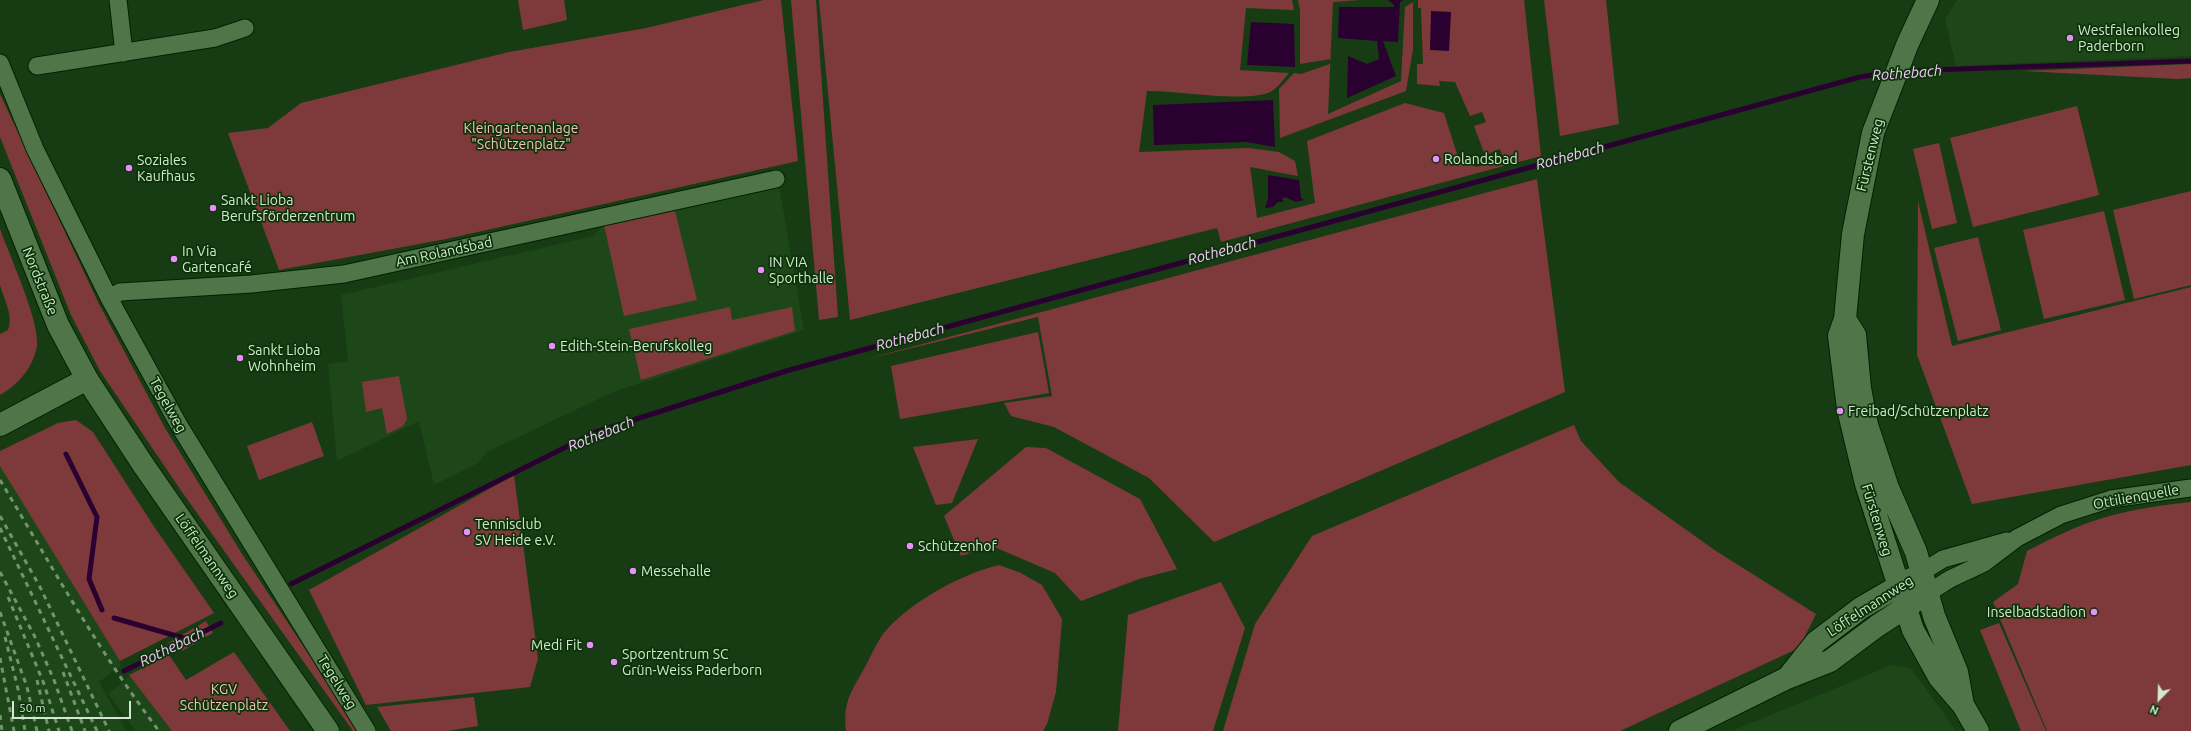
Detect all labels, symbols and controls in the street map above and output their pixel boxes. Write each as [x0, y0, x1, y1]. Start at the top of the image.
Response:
place label: Westfalenkolleg Paderborn [2078, 22, 2180, 54]
marker: Westfalenkolleg Paderborn [2065, 33, 2075, 43]
water label: Rothebach [1871, 62, 1943, 84]
street label: Fürstenweg [1853, 117, 1887, 193]
park label: Kleingartenanlage "Schützenplatz" [464, 120, 578, 152]
water label: Rothebach [1534, 138, 1606, 174]
place label: Rolandsbad [1444, 151, 1518, 167]
place label: Soziales Kaufhaus [137, 152, 195, 184]
marker: Rolandsbad [1431, 154, 1441, 164]
marker: Soziales Kaufhaus [124, 163, 134, 173]
place label: Sankt Lioba Berufsförderzentrum [221, 192, 355, 224]
marker: Sankt Lioba Berufsförderzentrum [208, 203, 218, 213]
water label: Rothebach [1186, 233, 1258, 269]
street label: Am Rolandsbad [394, 234, 494, 270]
place label: In Via Gartencafé [182, 243, 252, 276]
street label: Nordstraße [19, 245, 61, 317]
marker: In Via Gartencafé [169, 254, 179, 264]
place label: IN VIA Sporthalle [769, 254, 834, 286]
marker: IN VIA Sporthalle [756, 265, 766, 275]
water label: Rothebach [874, 319, 946, 355]
place label: Edith-Stein-Berufskolleg [560, 338, 712, 354]
marker: Edith-Stein-Berufskolleg [547, 341, 557, 351]
place label: Sankt Lioba Wohnheim [248, 342, 320, 374]
marker: Sankt Lioba Wohnheim [235, 353, 245, 363]
street label: Tegelweg [146, 374, 190, 436]
place label: Freibad/Schützenplatz [1848, 403, 1989, 419]
marker: Freibad/Schützenplatz [1835, 406, 1845, 416]
water label: Rothebach [565, 412, 637, 456]
street label: Ottilienquelle [2092, 481, 2180, 513]
street label: Fürstenweg [1858, 482, 1896, 558]
street label: Löffelmannweg [172, 511, 242, 601]
place label: Tennisclub SV Heide e.V. [475, 516, 556, 548]
marker: Tennisclub SV Heide e.V. [462, 527, 472, 537]
place label: Schützenhof [918, 538, 997, 554]
marker: Schützenhof [905, 541, 915, 551]
place label: Messehalle [641, 563, 711, 579]
marker: Messehalle [628, 566, 638, 576]
street label: Löffelmannweg [1824, 572, 1916, 640]
place label: Inselbadstadion [1987, 604, 2086, 620]
marker: Inselbadstadion [2089, 607, 2099, 617]
water label: Rothebach [136, 623, 208, 671]
place label: Medi Fit [531, 637, 582, 653]
marker: Medi Fit [585, 640, 595, 650]
place label: Sportzentrum SC Grün-Weiss Paderborn [622, 646, 762, 678]
street label: Tegelweg [314, 652, 360, 712]
marker: Sportzentrum SC Grün-Weiss Paderborn [609, 657, 619, 667]
north arrow [2139, 679, 2179, 719]
park label: KGV Schützenplatz [180, 681, 268, 714]
scale bar [14, 693, 133, 719]
text: 50 m [19, 701, 46, 714]
text: N [2148, 703, 2160, 717]

